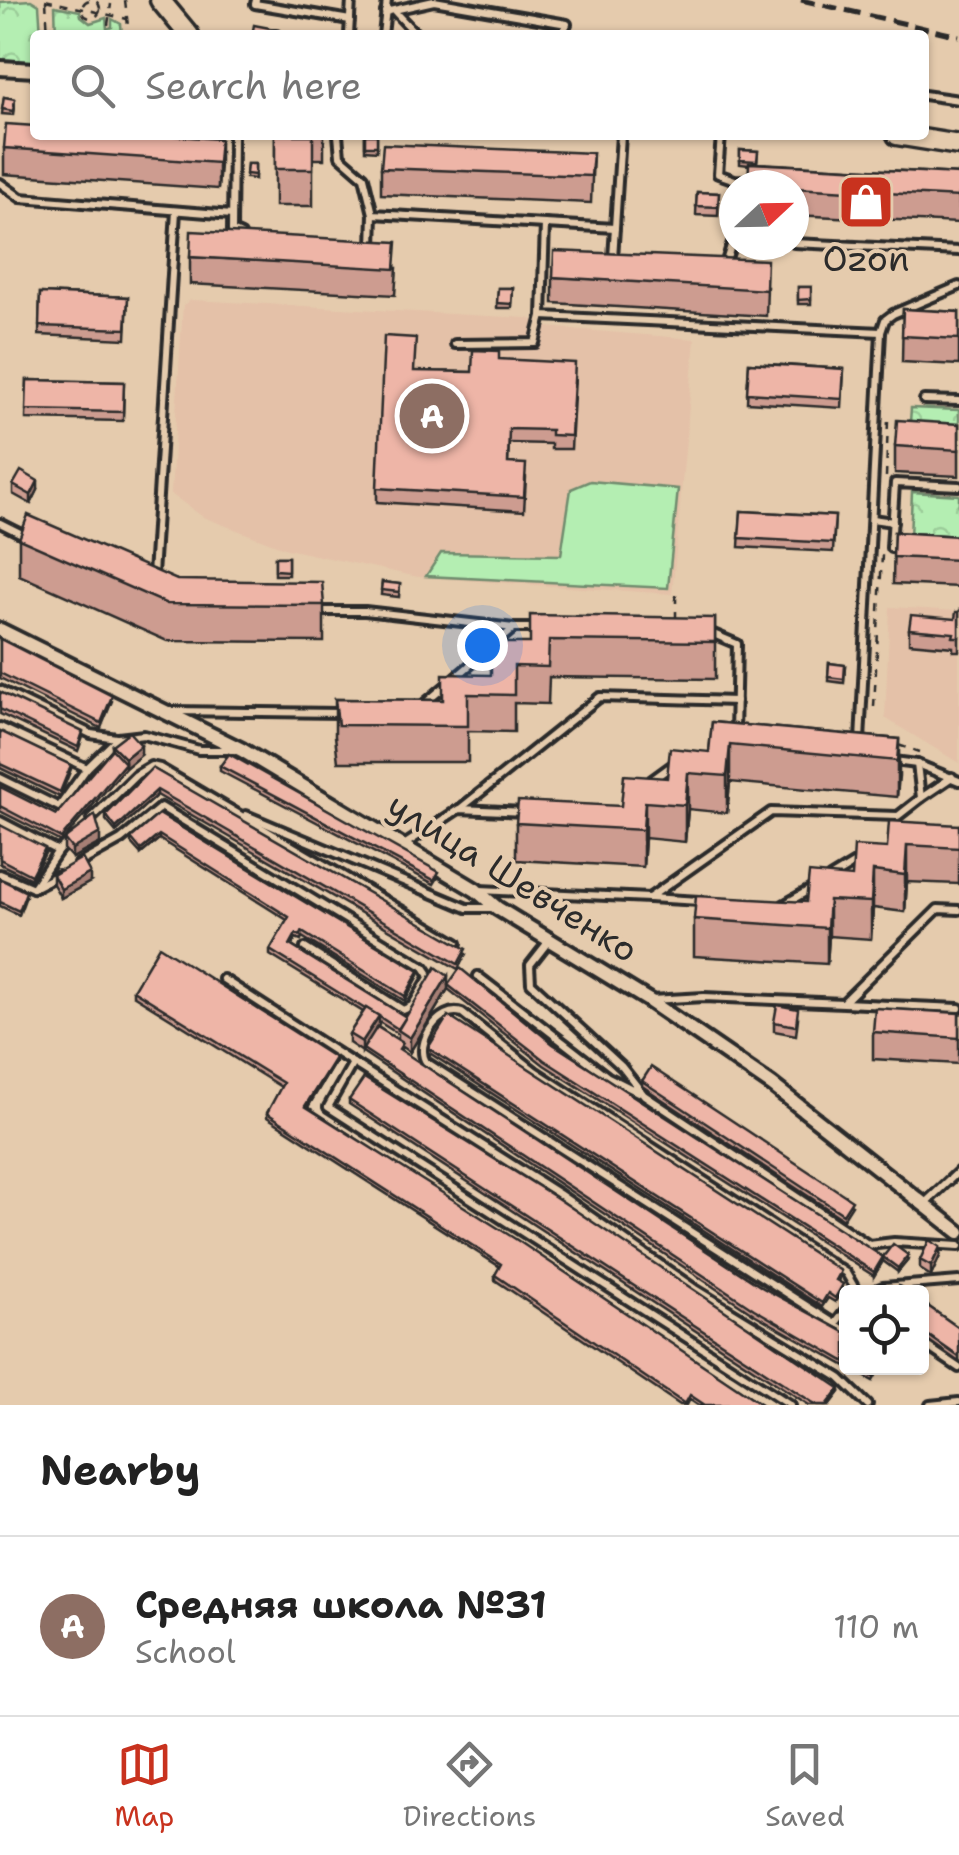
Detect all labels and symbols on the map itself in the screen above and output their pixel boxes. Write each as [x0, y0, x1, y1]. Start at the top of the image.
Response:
north arrow [719, 170, 809, 260]
shop icon: Ozon [836, 172, 896, 232]
place label: Ozon [823, 235, 909, 282]
pin: A [400, 378, 464, 454]
your location [457, 620, 508, 671]
street label: улица Шевченко [379, 781, 647, 973]

